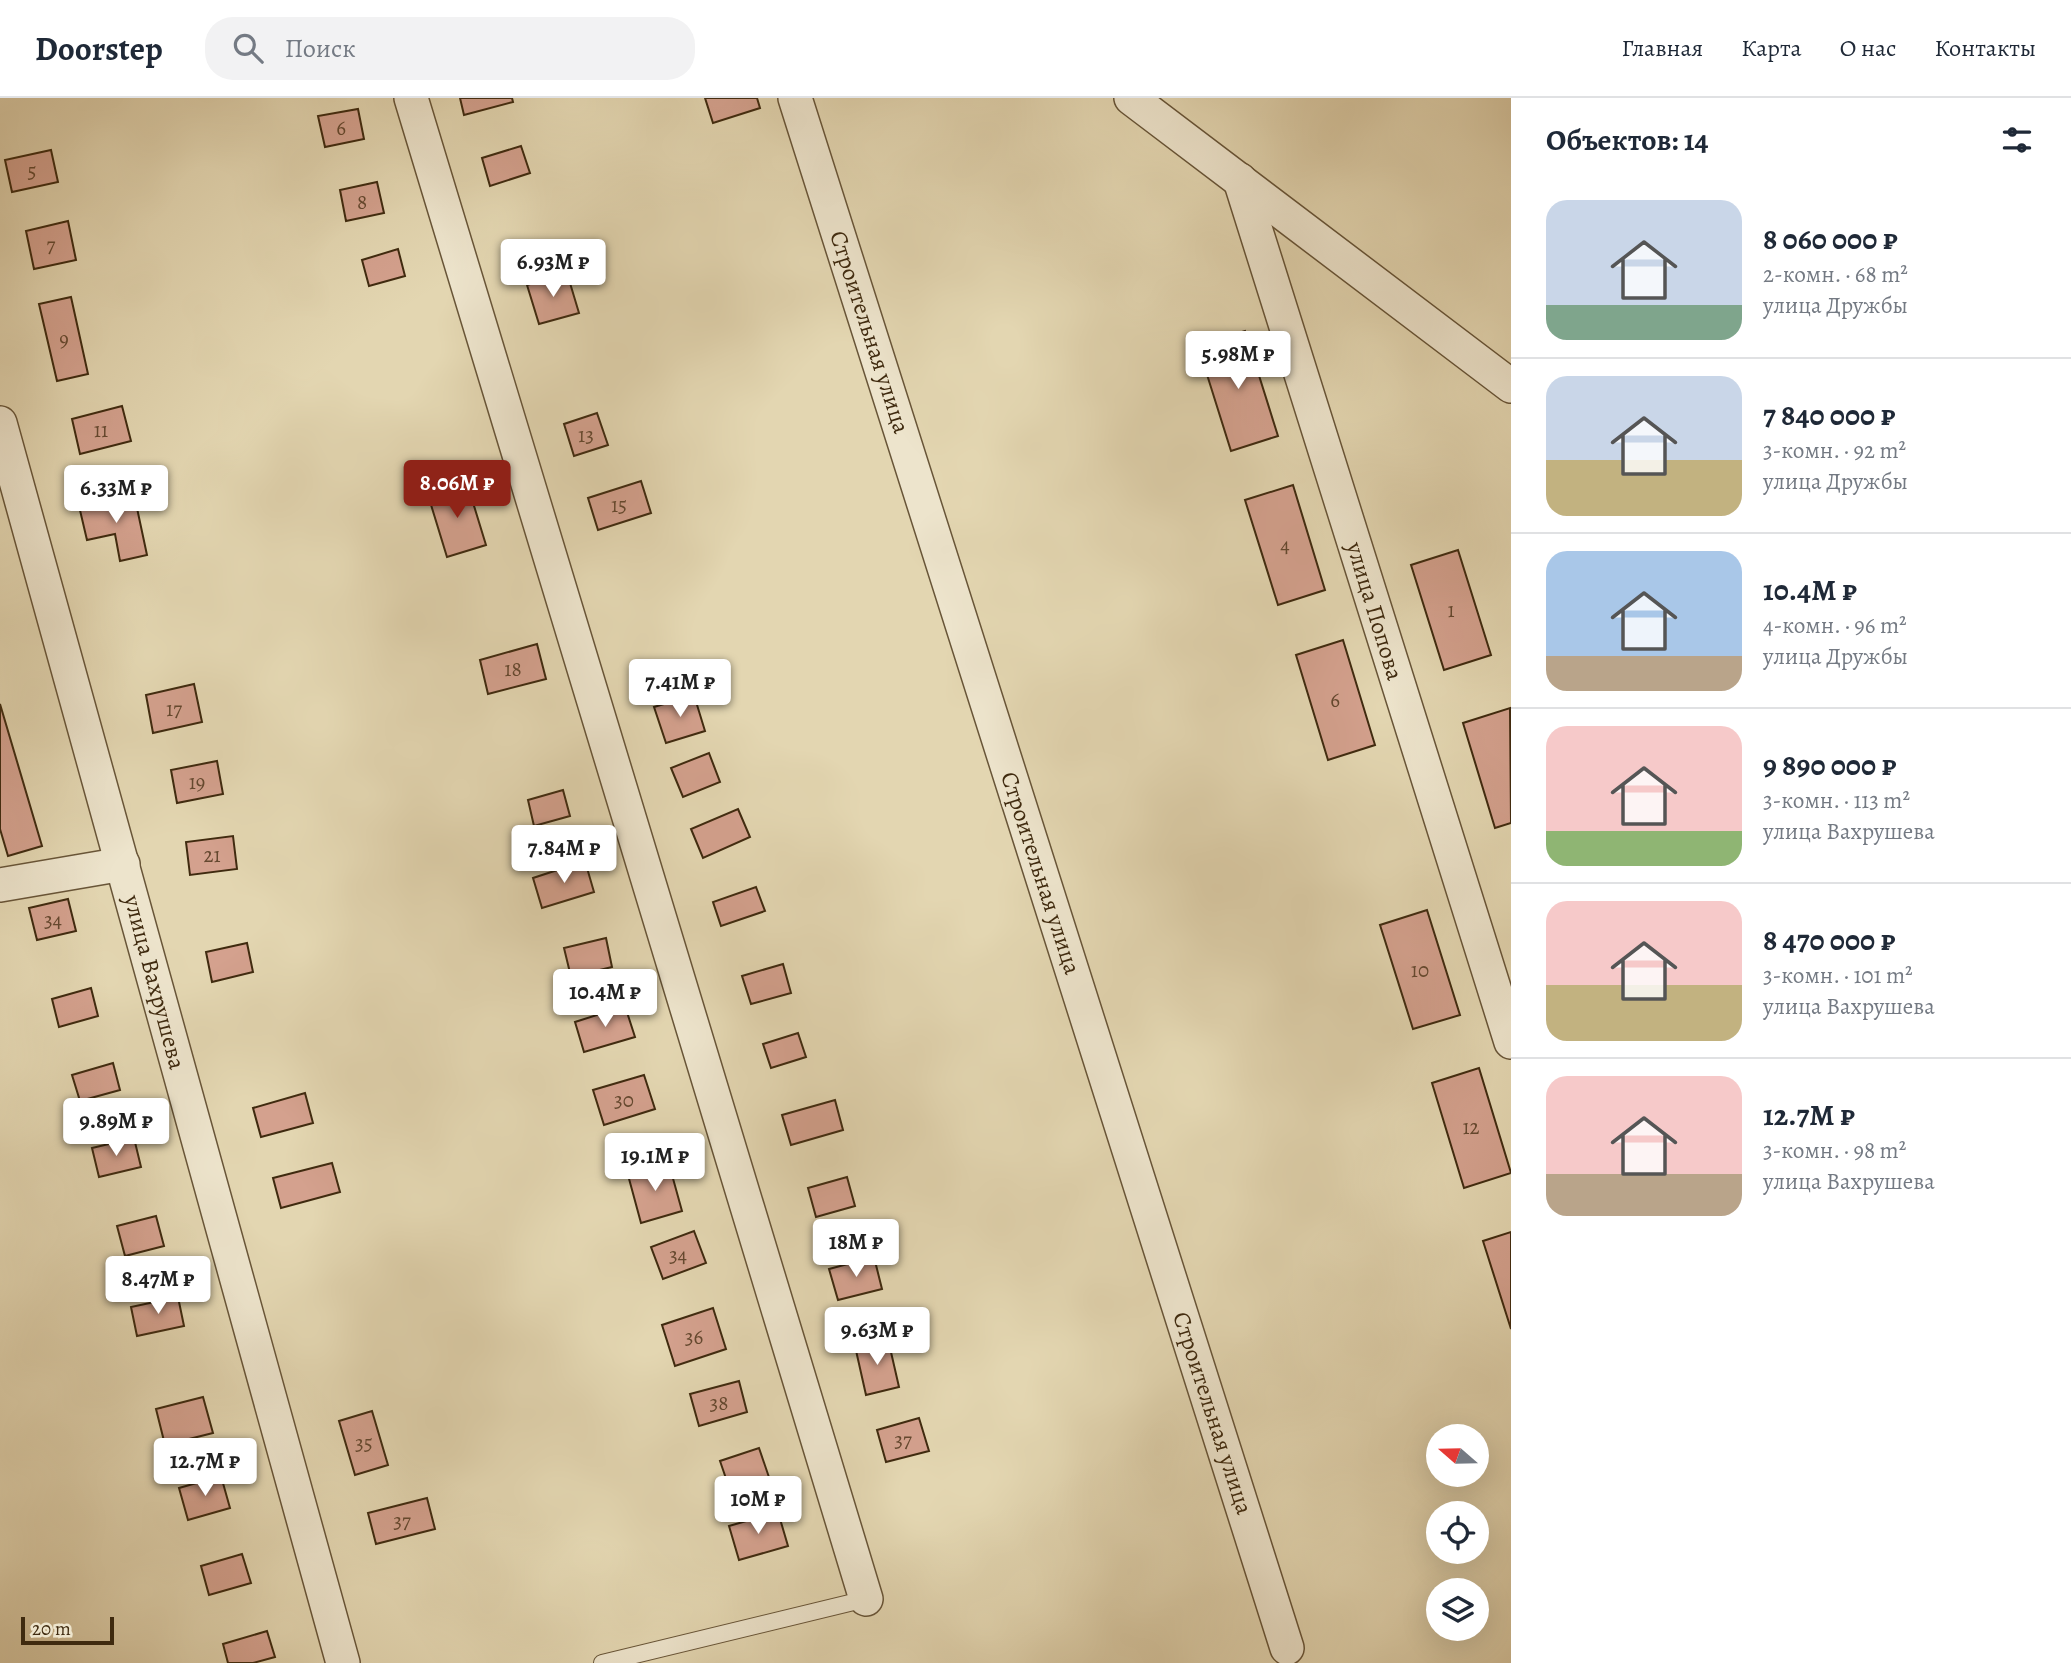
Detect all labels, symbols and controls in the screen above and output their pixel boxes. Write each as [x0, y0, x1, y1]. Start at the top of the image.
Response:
search box [205, 17, 695, 80]
text: Doorstep [35, 26, 163, 71]
icon: search [229, 29, 267, 67]
text: Поиск [285, 31, 356, 66]
text: Главная [1622, 32, 1703, 64]
text: Карта [1741, 32, 1802, 64]
text: О нас [1840, 32, 1896, 64]
text: Контакты [1934, 32, 2036, 64]
house number: 6 [336, 114, 346, 142]
text: Объектов: 14 [1546, 120, 1708, 160]
icon: filters [1998, 121, 2036, 159]
house number: 5 [27, 157, 37, 185]
house number: 8 [357, 188, 367, 216]
text: 8 060 000 ₽ [1763, 219, 1898, 259]
street label: Строительная улица [822, 227, 918, 437]
icon: home [1602, 228, 1686, 312]
house number: 7 [47, 231, 56, 259]
pin: 6.93M ₽ [488, 240, 618, 299]
text: 6.93M ₽ [517, 246, 589, 277]
text: 2-комн. · 68 m² [1763, 259, 1908, 290]
text: улица Дружбы [1763, 290, 1908, 321]
house number: 9 [59, 325, 69, 353]
pin: 5.98M ₽ [1173, 331, 1303, 391]
text: 5.98M ₽ [1202, 338, 1274, 369]
text: 7 840 000 ₽ [1763, 395, 1896, 435]
icon: home [1602, 404, 1686, 488]
house number: 11 [94, 416, 108, 444]
house number: 13 [578, 421, 594, 449]
text: 3-комн. · 92 m² [1763, 435, 1906, 466]
pin: 8.06M ₽ [392, 460, 522, 520]
pin: 6.33M ₽ [51, 466, 181, 525]
text: улица Дружбы [1763, 466, 1908, 497]
text: 8.06M ₽ [420, 467, 494, 498]
text: 6.33M ₽ [80, 472, 152, 503]
house number: 15 [611, 491, 627, 519]
house number: 4 [1280, 531, 1290, 559]
street label: улица Попова [1339, 537, 1411, 684]
text: 10.4M ₽ [1763, 570, 1857, 610]
icon: home [1602, 579, 1686, 663]
house number: 1 [1447, 596, 1455, 624]
text: 4-комн. · 96 m² [1763, 610, 1907, 641]
text: улица Дружбы [1763, 641, 1908, 672]
house number: 18 [504, 655, 522, 683]
pin: 7.41M ₽ [615, 660, 745, 719]
text: 7.41M ₽ [645, 666, 715, 697]
house number: 6 [1330, 686, 1340, 714]
house number: 17 [166, 695, 182, 723]
text: 9 890 000 ₽ [1763, 745, 1896, 785]
icon: home [1602, 754, 1686, 838]
house number: 19 [189, 768, 205, 796]
street label: Строительная улица [993, 768, 1089, 978]
text: 3-комн. · 113 m² [1763, 785, 1910, 816]
text: улица Вахрушева [1763, 816, 1935, 847]
pin: 7.84M ₽ [499, 826, 629, 885]
text: 7.84M ₽ [527, 832, 601, 863]
house number: 21 [203, 841, 221, 869]
street label: улица Вахрушева [116, 890, 194, 1073]
house number: 34 [44, 906, 62, 934]
text: 8 470 000 ₽ [1763, 920, 1896, 960]
icon: home [1602, 929, 1686, 1013]
house number: 10 [1411, 956, 1429, 984]
text: 3-комн. · 101 m² [1763, 960, 1913, 991]
pin: 10.4M ₽ [540, 970, 670, 1029]
text: 10.4M ₽ [569, 976, 641, 1007]
text: улица Вахрушева [1763, 991, 1935, 1022]
house number: 30 [614, 1086, 634, 1114]
text: 12.7M ₽ [1763, 1095, 1855, 1135]
pin: 9.89M ₽ [51, 1098, 181, 1158]
icon: home [1602, 1104, 1686, 1188]
text: 9.89M ₽ [79, 1105, 153, 1136]
house number: 12 [1462, 1113, 1480, 1141]
pin: 19.1M ₽ [590, 1134, 720, 1193]
text: 3-комн. · 98 m² [1763, 1135, 1906, 1166]
text: 19.1M ₽ [621, 1140, 689, 1171]
text: улица Вахрушева [1763, 1166, 1935, 1197]
pin: 18M ₽ [807, 1220, 905, 1279]
text: 18M ₽ [829, 1226, 883, 1257]
house number: 34 [669, 1241, 687, 1269]
pin: 8.47M ₽ [93, 1256, 223, 1316]
text: 8.47M ₽ [121, 1263, 195, 1294]
pin: 9.63M ₽ [812, 1308, 942, 1367]
street label: Строительная улица [1165, 1308, 1261, 1518]
text: 9.63M ₽ [841, 1314, 913, 1345]
house number: 36 [685, 1323, 704, 1351]
house number: 38 [710, 1389, 728, 1417]
north arrow [1426, 1424, 1489, 1488]
map controls [1426, 1424, 1489, 1641]
house number: 37 [894, 1426, 912, 1454]
house number: 35 [355, 1429, 373, 1457]
pin: 12.7M ₽ [140, 1438, 270, 1498]
text: 12.7M ₽ [170, 1445, 240, 1476]
pin: 10M ₽ [709, 1476, 807, 1536]
text: 10M ₽ [731, 1483, 785, 1514]
button: locate [1426, 1501, 1489, 1564]
house number: 37 [393, 1507, 411, 1535]
button: layers [1426, 1578, 1489, 1641]
scale bar [21, 1614, 114, 1646]
text: 20 m [32, 1616, 71, 1642]

